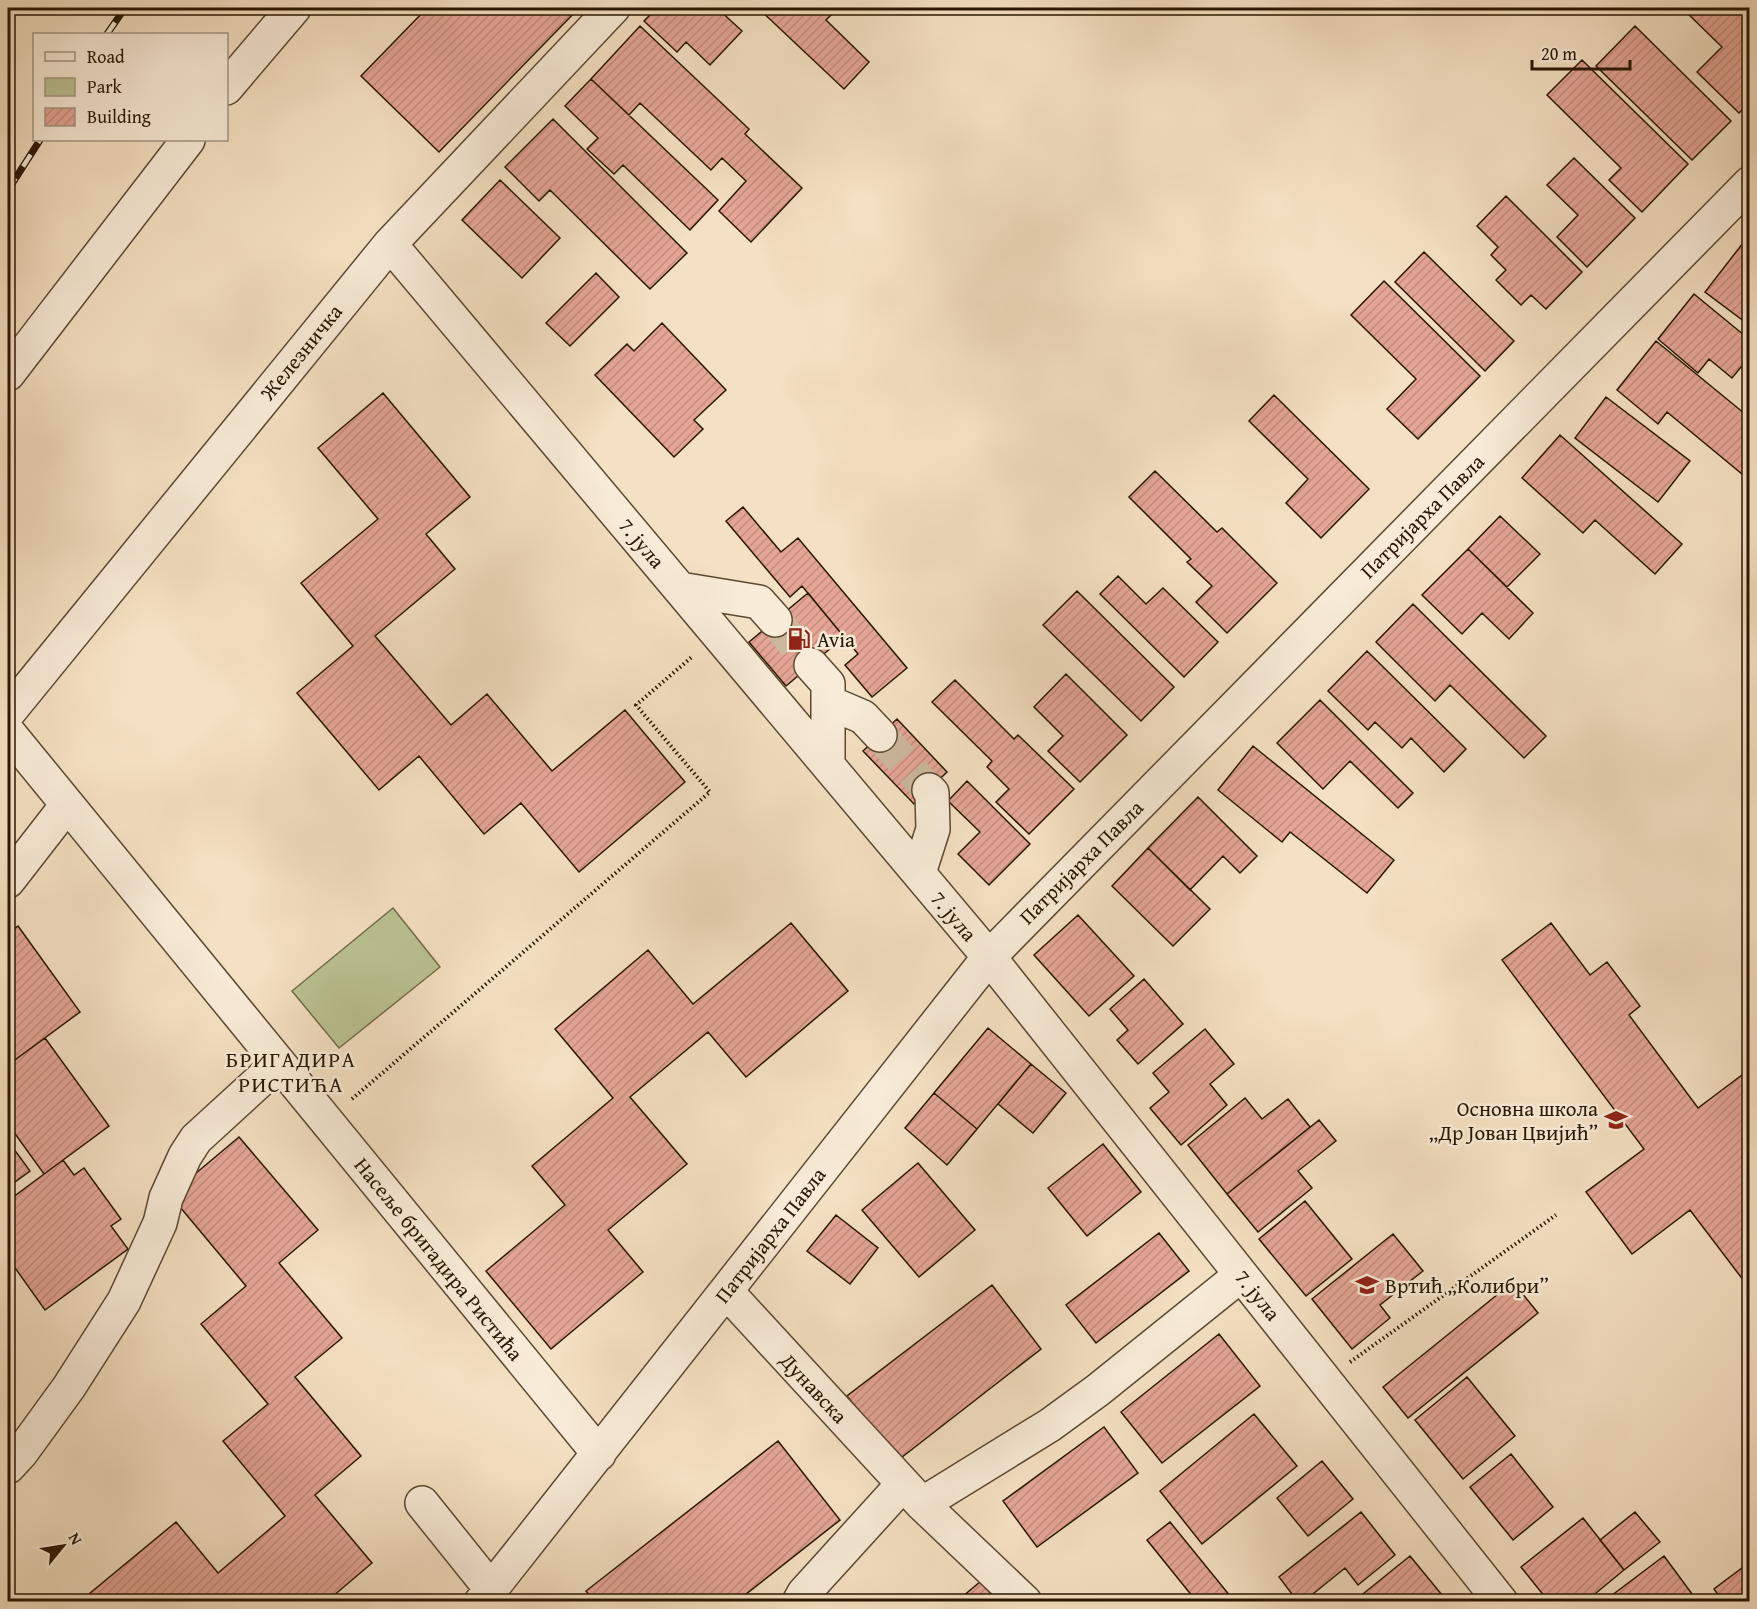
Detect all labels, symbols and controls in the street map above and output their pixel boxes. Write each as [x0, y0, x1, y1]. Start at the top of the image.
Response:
legend [33, 33, 228, 141]
scale bar [1532, 33, 1630, 71]
text: 20 m [1541, 40, 1577, 67]
text: Road [87, 43, 125, 70]
text: Park [87, 73, 123, 100]
text: Building [87, 103, 151, 130]
street label: Железничка [252, 297, 350, 408]
street label: Патријарха Павла [1353, 447, 1491, 585]
street label: 7. јула [612, 511, 672, 575]
place label: Avia [817, 624, 855, 655]
fuel station icon: Avia [786, 626, 812, 652]
street label: Патријарха Павла [1012, 793, 1150, 931]
street label: 7. јула [924, 884, 984, 948]
district label: БРИГАДИРА РИСТИЋА [226, 1043, 356, 1100]
place label: Основна школа „Др Јован Цвијић” [1429, 1093, 1598, 1148]
school or university icon: Основна школа „Др Јован Цвијић” [1603, 1107, 1629, 1133]
street label: Насеље бригадира Ристића [347, 1151, 531, 1367]
street label: Патријарха Павла [707, 1160, 833, 1310]
street label: 7. јула [1228, 1263, 1288, 1327]
place label: Вртић „Колибри” [1385, 1270, 1549, 1301]
school or university icon: Вртић „Колибри” [1354, 1272, 1380, 1298]
street label: Дунавска [772, 1345, 855, 1430]
north arrow [33, 1516, 93, 1576]
text: N [63, 1528, 89, 1549]

